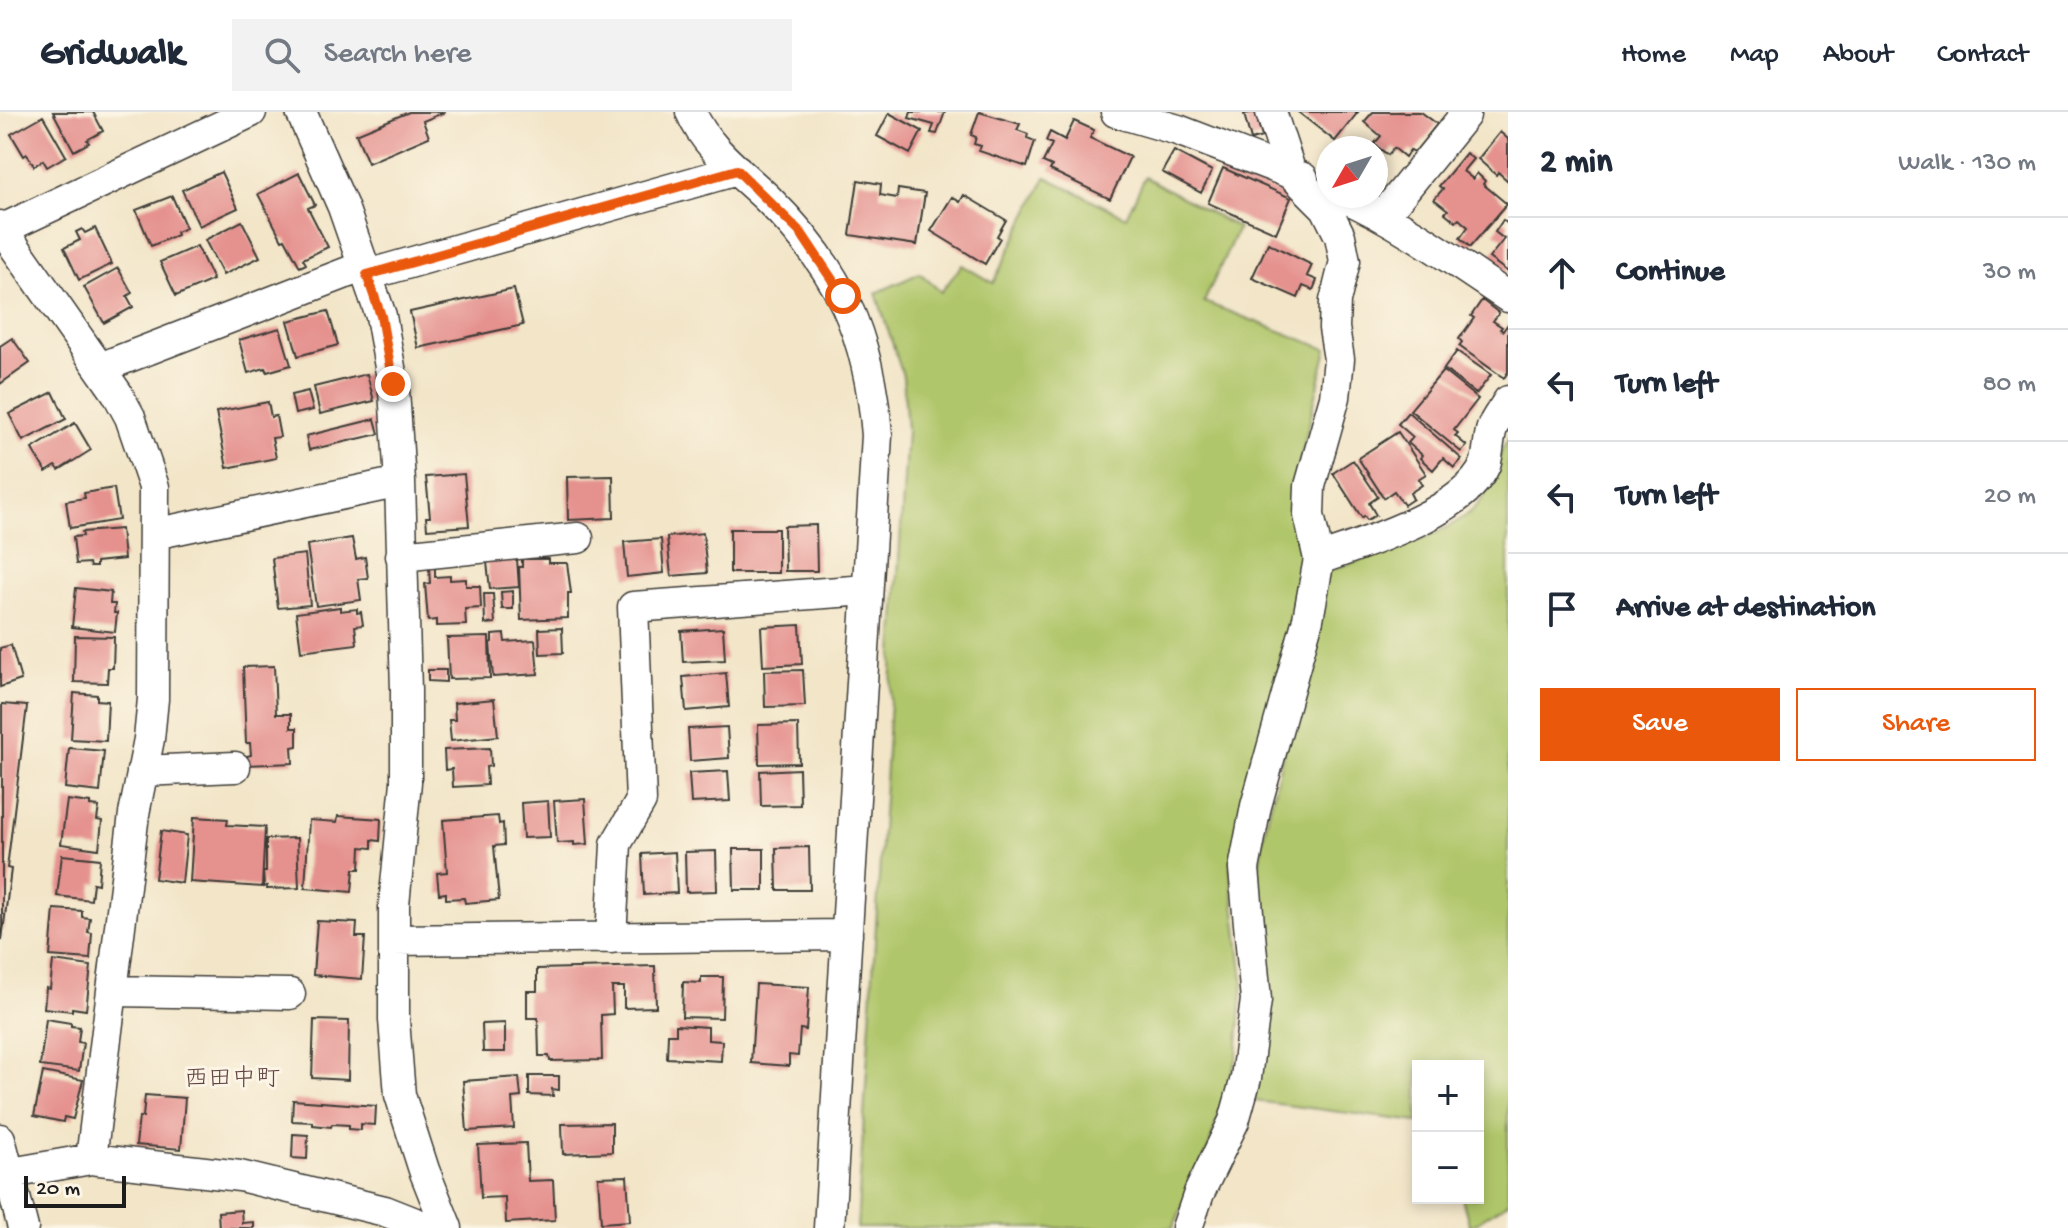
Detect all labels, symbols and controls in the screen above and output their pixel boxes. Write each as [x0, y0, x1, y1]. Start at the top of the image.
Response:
search box [232, 19, 792, 91]
text: Gridwalk [40, 33, 184, 77]
icon: search [260, 33, 304, 77]
text: Search here [324, 38, 472, 73]
text: Home [1621, 39, 1686, 72]
text: Map [1730, 39, 1779, 72]
text: About [1823, 39, 1893, 72]
text: Contact [1937, 39, 2028, 72]
north arrow [1316, 136, 1388, 208]
text: 2 min [1540, 144, 1612, 184]
text: Walk · 130 m [1898, 149, 2036, 180]
icon: ahead [1540, 251, 1584, 295]
text: Continue [1616, 256, 1725, 291]
text: 30 m [1983, 258, 2036, 289]
route start [825, 278, 861, 314]
icon: left [1540, 363, 1584, 407]
route end [375, 366, 411, 402]
text: Turn left [1616, 368, 1717, 403]
text: 80 m [1982, 370, 2036, 401]
icon: left [1540, 475, 1584, 519]
text: Turn left [1616, 480, 1717, 515]
text: 20 m [1984, 482, 2036, 513]
icon: arrive [1540, 587, 1584, 631]
text: Arrive at destination [1616, 592, 1876, 627]
button: Save [1540, 688, 1780, 761]
button: Share [1796, 688, 2036, 761]
map controls [1412, 1060, 1484, 1204]
button: + [1412, 1060, 1484, 1132]
district label: 西田中町 [184, 1065, 280, 1095]
button: − [1412, 1132, 1484, 1204]
scale bar [24, 1172, 126, 1208]
text: 20 m [36, 1177, 80, 1203]

